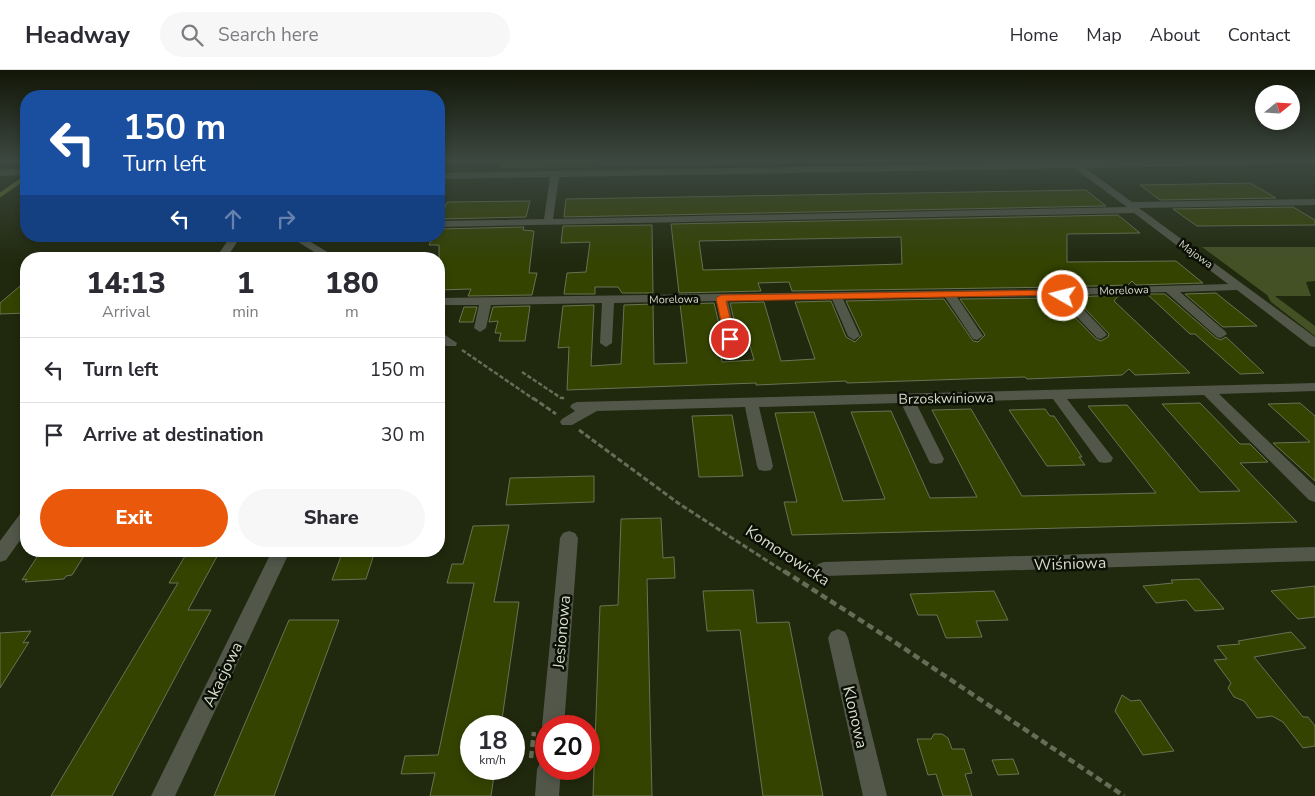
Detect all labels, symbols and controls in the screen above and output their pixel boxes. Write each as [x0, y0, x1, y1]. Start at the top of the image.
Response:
search box [160, 12, 510, 57]
text: Headway [25, 19, 130, 51]
icon: search [178, 21, 206, 49]
text: Search here [218, 22, 319, 48]
text: Home [1010, 23, 1058, 47]
text: Map [1086, 23, 1122, 47]
text: About [1150, 23, 1200, 47]
text: Contact [1228, 23, 1290, 47]
north arrow [1255, 85, 1300, 130]
map controls [1255, 85, 1300, 130]
text: 150 m [123, 104, 226, 151]
icon: left [40, 110, 105, 175]
text: Turn left [123, 149, 206, 179]
icon: left [166, 205, 194, 233]
icon: ahead [219, 205, 247, 233]
icon: right [272, 205, 300, 233]
street label: Majowa [1176, 237, 1216, 272]
text: 14:13 [86, 263, 166, 304]
text: 1 [236, 263, 254, 304]
text: 180 [325, 263, 379, 304]
position arrow [1036, 269, 1088, 321]
street label: Morelowa [1099, 282, 1149, 299]
street label: Morelowa [649, 292, 699, 307]
text: Arrival [102, 301, 150, 323]
text: min [232, 301, 259, 323]
text: m [345, 301, 359, 323]
pin [709, 318, 751, 360]
icon: arrive [716, 325, 744, 353]
icon: left [40, 356, 68, 384]
text: Turn left [83, 357, 158, 383]
text: 150 m [370, 357, 425, 383]
street label: Brzoskwiniowa [898, 388, 994, 409]
icon: arrive [40, 421, 68, 449]
text: Arrive at destination [83, 422, 264, 448]
text: 30 m [381, 422, 425, 448]
button: Exit [40, 489, 228, 547]
button: Share [238, 489, 425, 547]
street label: Komorowicka [741, 520, 834, 591]
street label: Wiśniowa [1033, 552, 1107, 576]
street label: Jesionowa [548, 594, 576, 671]
street label: Akacjowa [198, 638, 248, 711]
street label: Klonowa [837, 684, 873, 750]
speed limit sign: 20 [535, 715, 600, 780]
text: 18 [477, 724, 508, 758]
text: km/h [479, 752, 506, 768]

